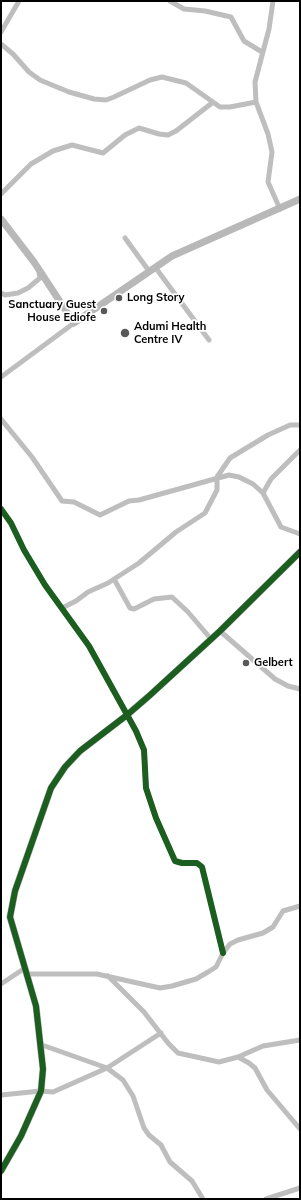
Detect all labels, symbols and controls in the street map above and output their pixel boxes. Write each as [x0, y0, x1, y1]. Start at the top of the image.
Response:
place label: Long Story [127, 291, 184, 305]
marker: Long Story [114, 293, 124, 303]
place label: Sanctuary Guest House Ediofe [8, 298, 96, 324]
marker: Sanctuary Guest House Ediofe [99, 306, 109, 316]
place label: Adumi Health Centre IV [134, 320, 206, 346]
marker: Adumi Health Centre IV [119, 327, 131, 339]
place label: Gelbert [254, 656, 293, 670]
marker: Gelbert [241, 658, 251, 668]

